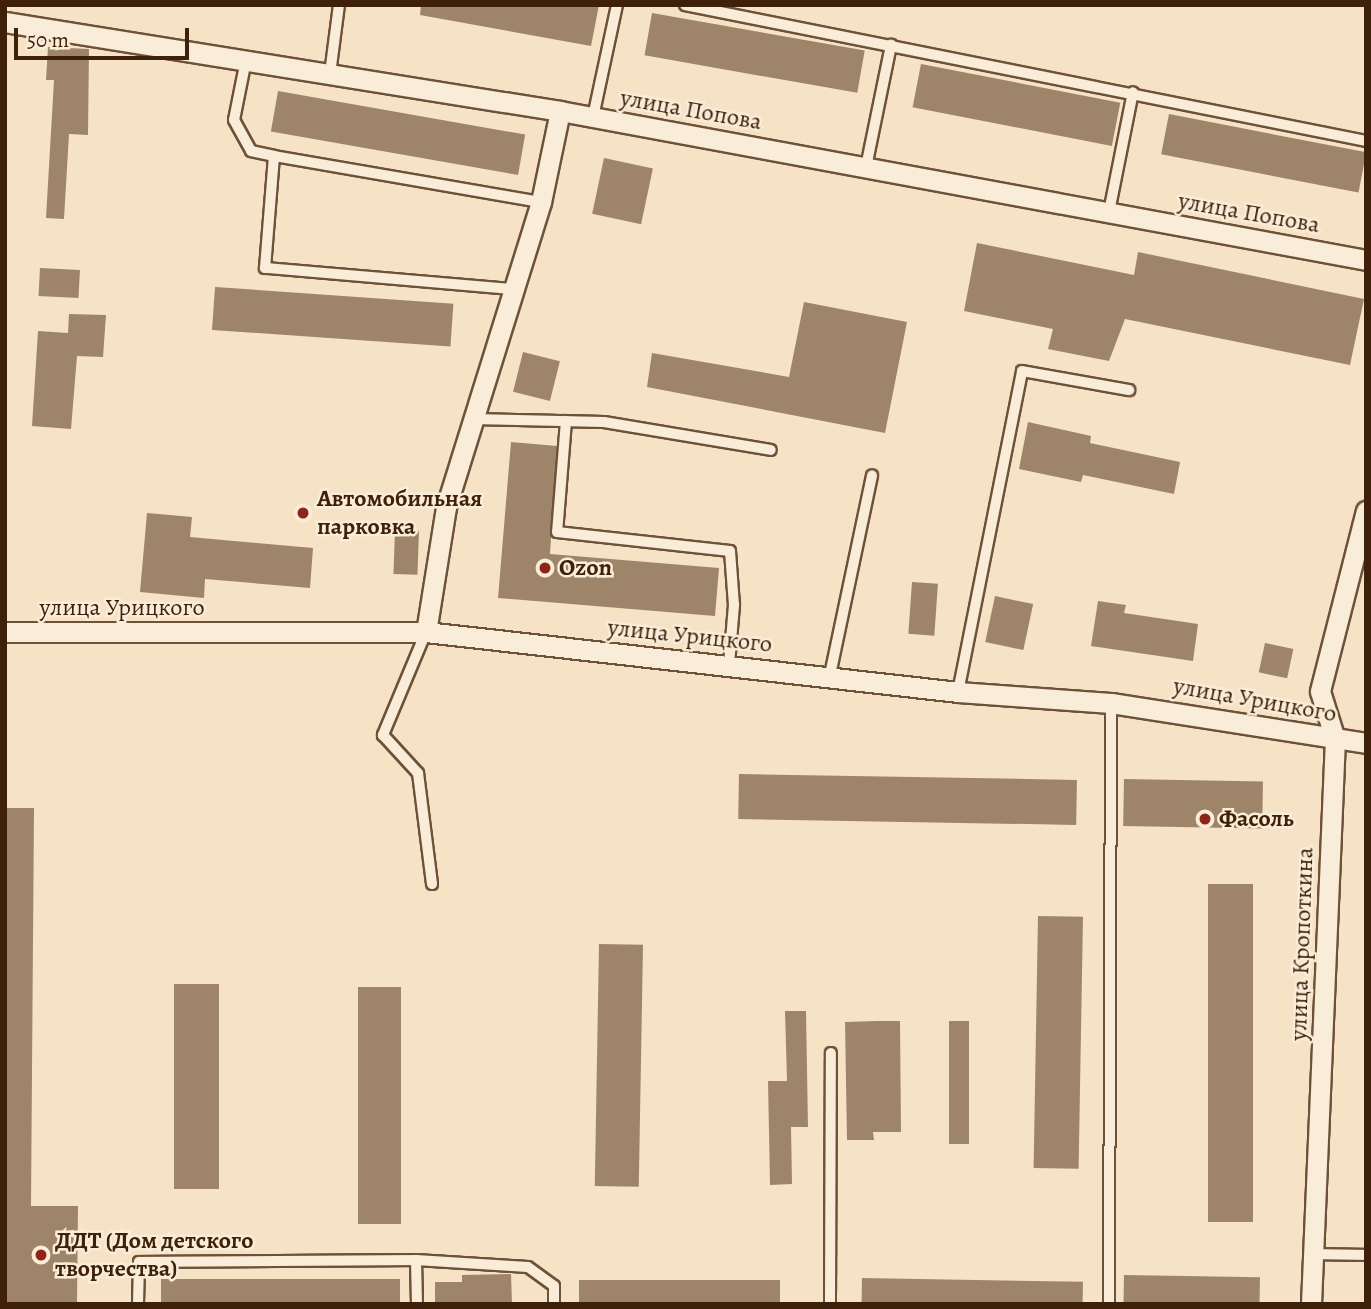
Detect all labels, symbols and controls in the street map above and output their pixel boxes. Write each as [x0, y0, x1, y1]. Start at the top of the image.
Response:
scale bar [18, 14, 192, 58]
text: 50 m [27, 26, 69, 54]
street label: улица Попова [618, 83, 764, 137]
street label: улица Попова [1176, 186, 1322, 240]
place label: Автомобильная парковка [317, 485, 482, 541]
marker: Автомобильная парковка [295, 505, 311, 521]
place label: Ozon [559, 554, 612, 582]
marker: Ozon [537, 560, 553, 576]
street label: улица Урицкого [39, 594, 205, 622]
street label: улица Урицкого [606, 613, 774, 659]
street label: улица Урицкого [1171, 671, 1339, 729]
place label: Фасоль [1219, 805, 1294, 833]
marker: Фасоль [1197, 811, 1213, 827]
street label: улица Кропоткина [1284, 847, 1320, 1041]
place label: ДДТ (Дом детского творчества) [55, 1227, 253, 1283]
marker: ДДТ (Дом детского творчества) [33, 1247, 49, 1263]

